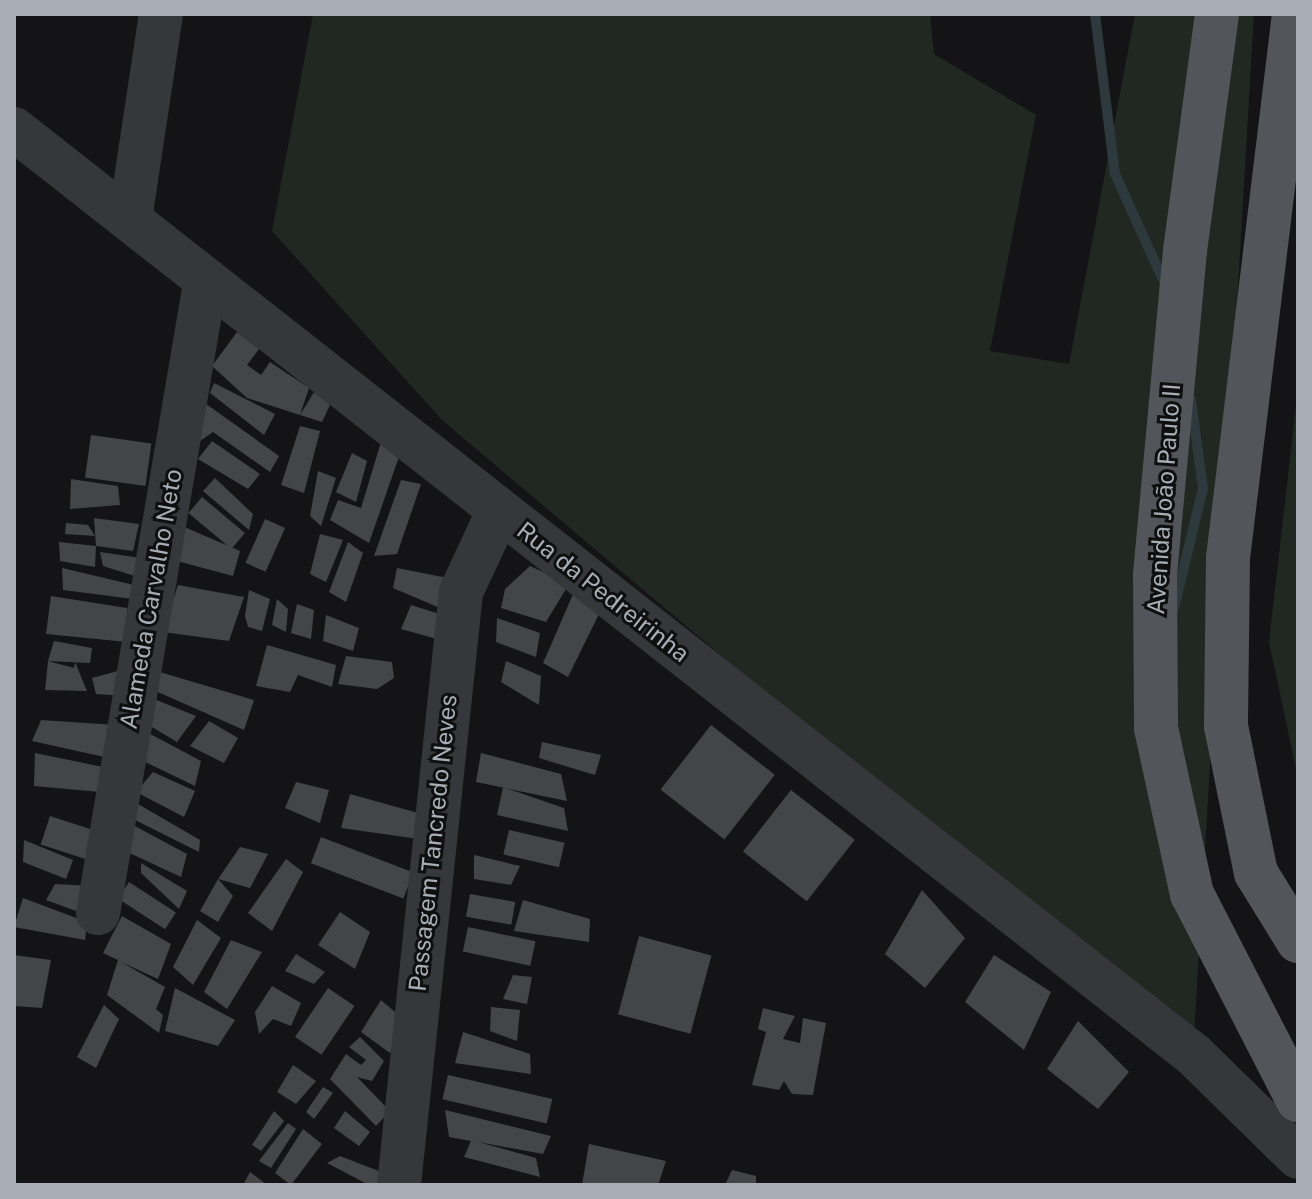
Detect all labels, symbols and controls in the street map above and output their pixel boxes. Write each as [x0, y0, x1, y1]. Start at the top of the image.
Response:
street label: Avenida João Paulo II [1142, 382, 1186, 616]
street label: Alameda Carvalho Neto [114, 467, 188, 731]
street label: Rua da Pedreirinha [511, 516, 695, 668]
street label: Passagem Tancredo Neves [403, 693, 463, 993]

